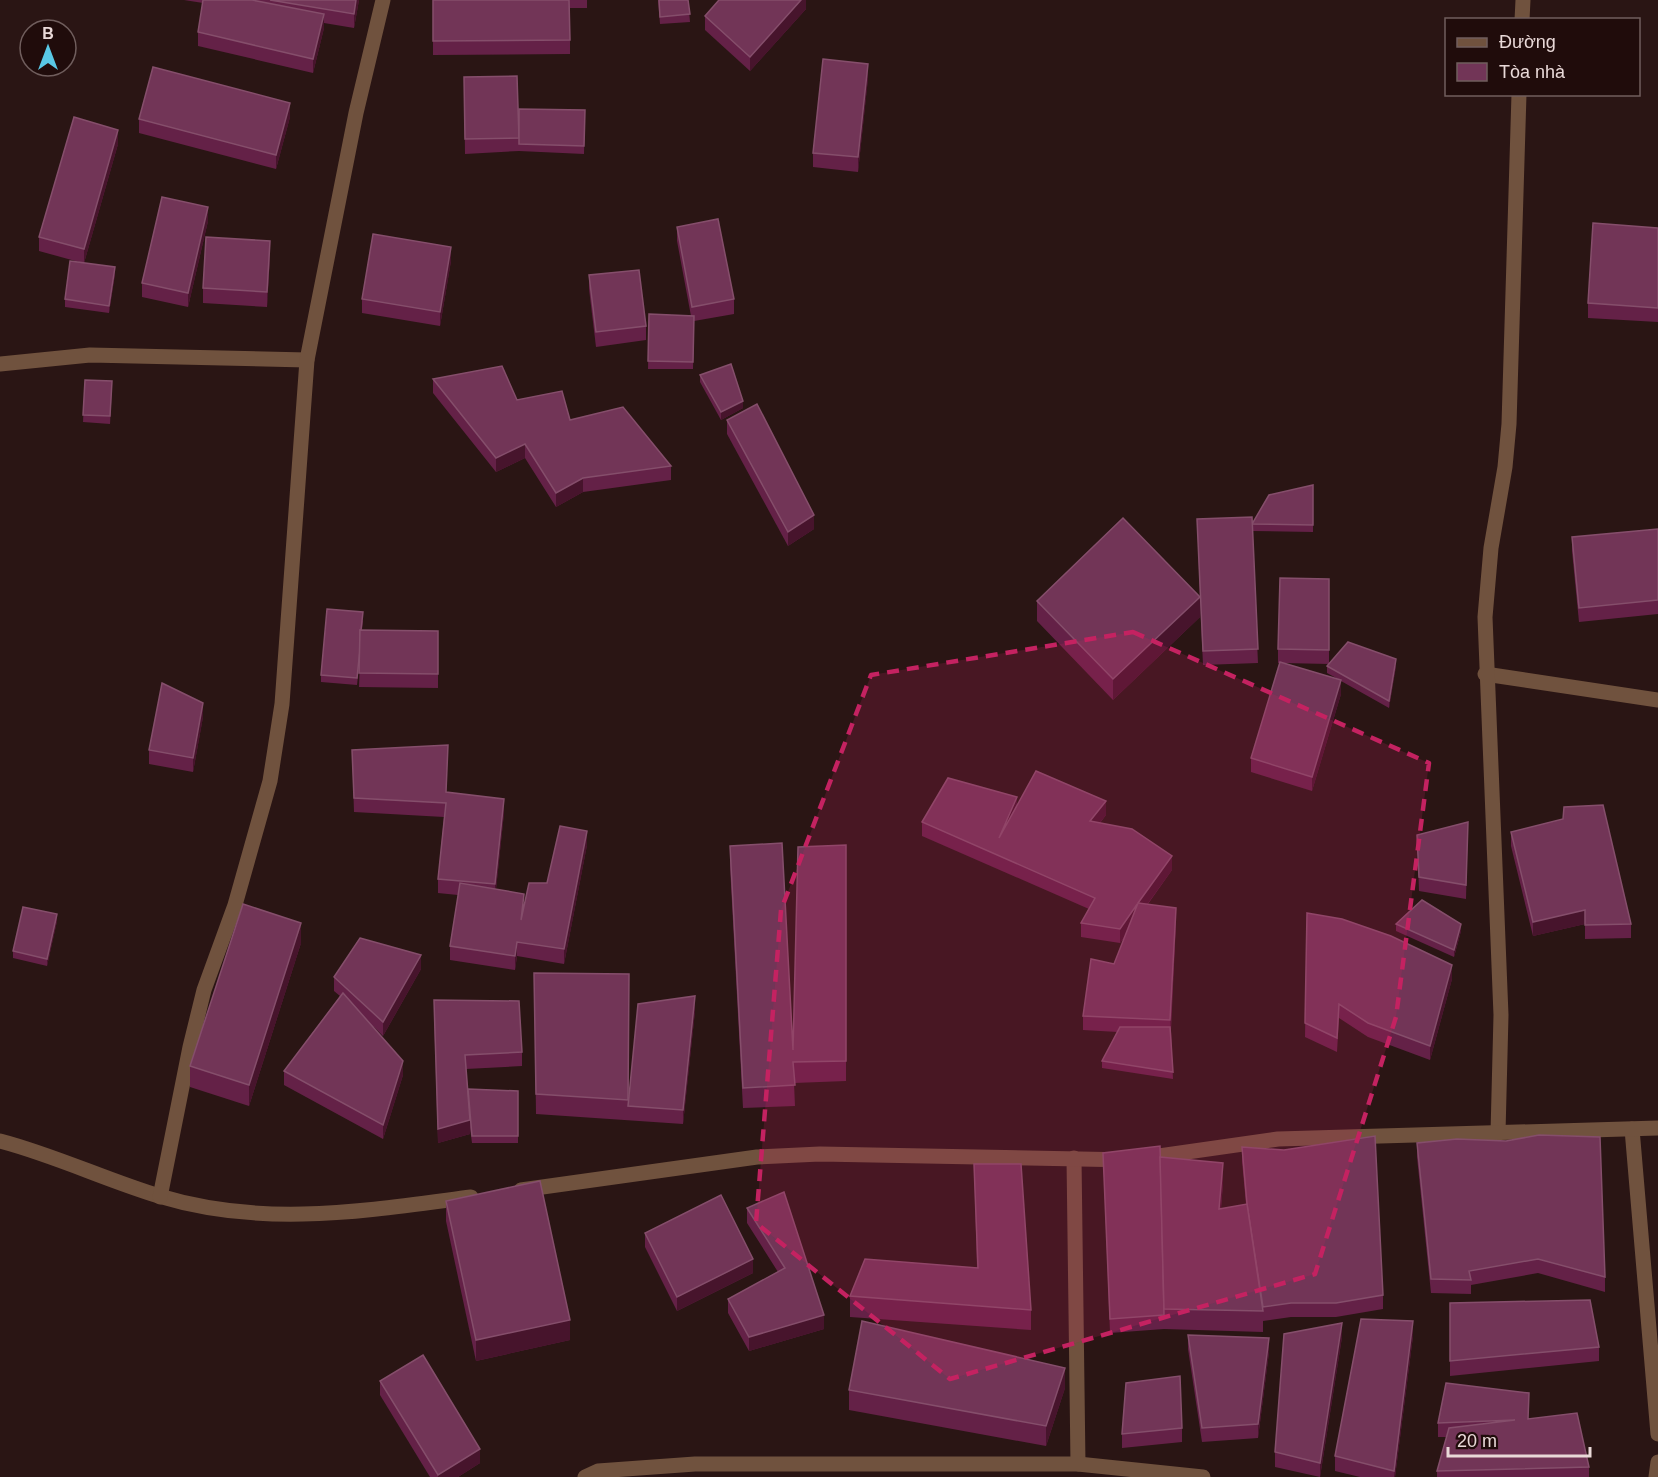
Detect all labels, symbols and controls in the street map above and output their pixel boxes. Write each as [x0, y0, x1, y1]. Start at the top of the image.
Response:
north arrow [18, 18, 78, 78]
legend [1445, 18, 1640, 96]
text: B [42, 25, 54, 42]
text: Đường [1499, 32, 1556, 52]
text: Tòa nhà [1499, 62, 1566, 82]
scale bar [1448, 1420, 1590, 1458]
text: 20 m [1457, 1431, 1497, 1451]

